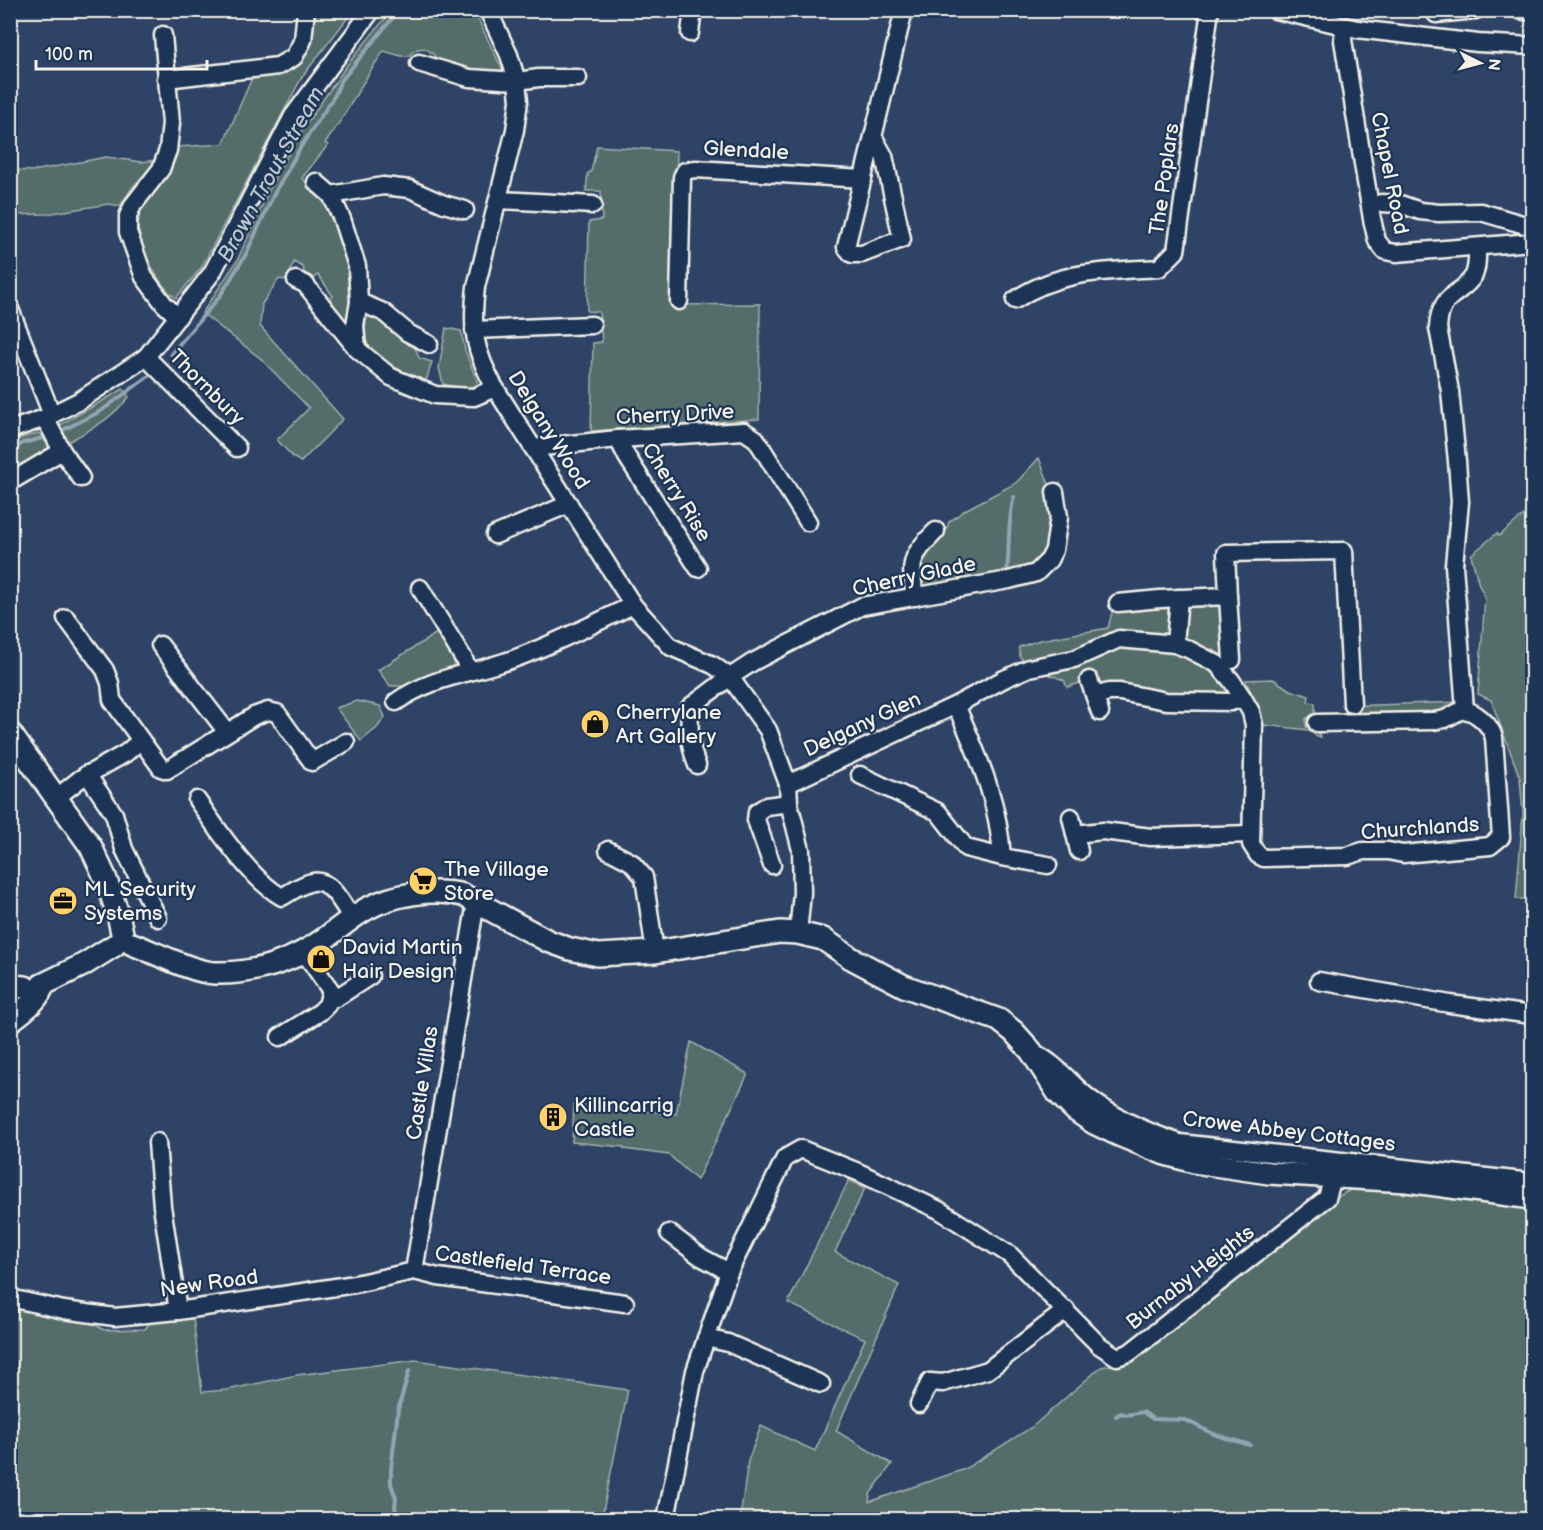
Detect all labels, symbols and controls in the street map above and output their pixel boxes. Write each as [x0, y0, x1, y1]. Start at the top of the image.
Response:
scale bar [36, 33, 207, 71]
north arrow [1450, 33, 1510, 93]
text: 100 m [45, 44, 93, 65]
text: N [1483, 57, 1504, 71]
water label: Brown Trout Stream [212, 82, 331, 267]
street label: Chapel Road [1365, 110, 1414, 236]
street label: The Poplars [1144, 122, 1185, 237]
street label: Glendale [703, 136, 789, 165]
street label: Thornbury [164, 344, 250, 431]
street label: Delgany Wood [502, 367, 595, 494]
street label: Cherry Drive [615, 399, 735, 430]
street label: Cherry Rise [636, 438, 717, 546]
street label: Cherry Glade [850, 551, 978, 602]
street label: Delgany Glen [800, 686, 925, 762]
place label: Cherrylane Art Gallery [616, 700, 721, 749]
shop icon: Cherrylane Art Gallery [579, 708, 611, 740]
street label: Churchlands [1360, 812, 1480, 845]
place label: The Village Store [444, 857, 549, 906]
supermarket icon: The Village Store [407, 865, 439, 897]
place label: ML Security Systems [84, 877, 196, 926]
office icon: ML Security Systems [47, 885, 79, 917]
place label: David Martin Hair Design [342, 935, 463, 984]
shop icon: David Martin Hair Design [305, 943, 337, 975]
street label: Castle Villas [401, 1024, 444, 1142]
place label: Killincarrig Castle [574, 1093, 674, 1142]
building icon: Killincarrig Castle [537, 1101, 569, 1133]
street label: Crowe Abbey Cottages [1181, 1106, 1397, 1157]
street label: Burnaby Heights [1121, 1220, 1259, 1335]
street label: Castlefield Terrace [433, 1241, 613, 1290]
street label: New Road [158, 1264, 260, 1303]

